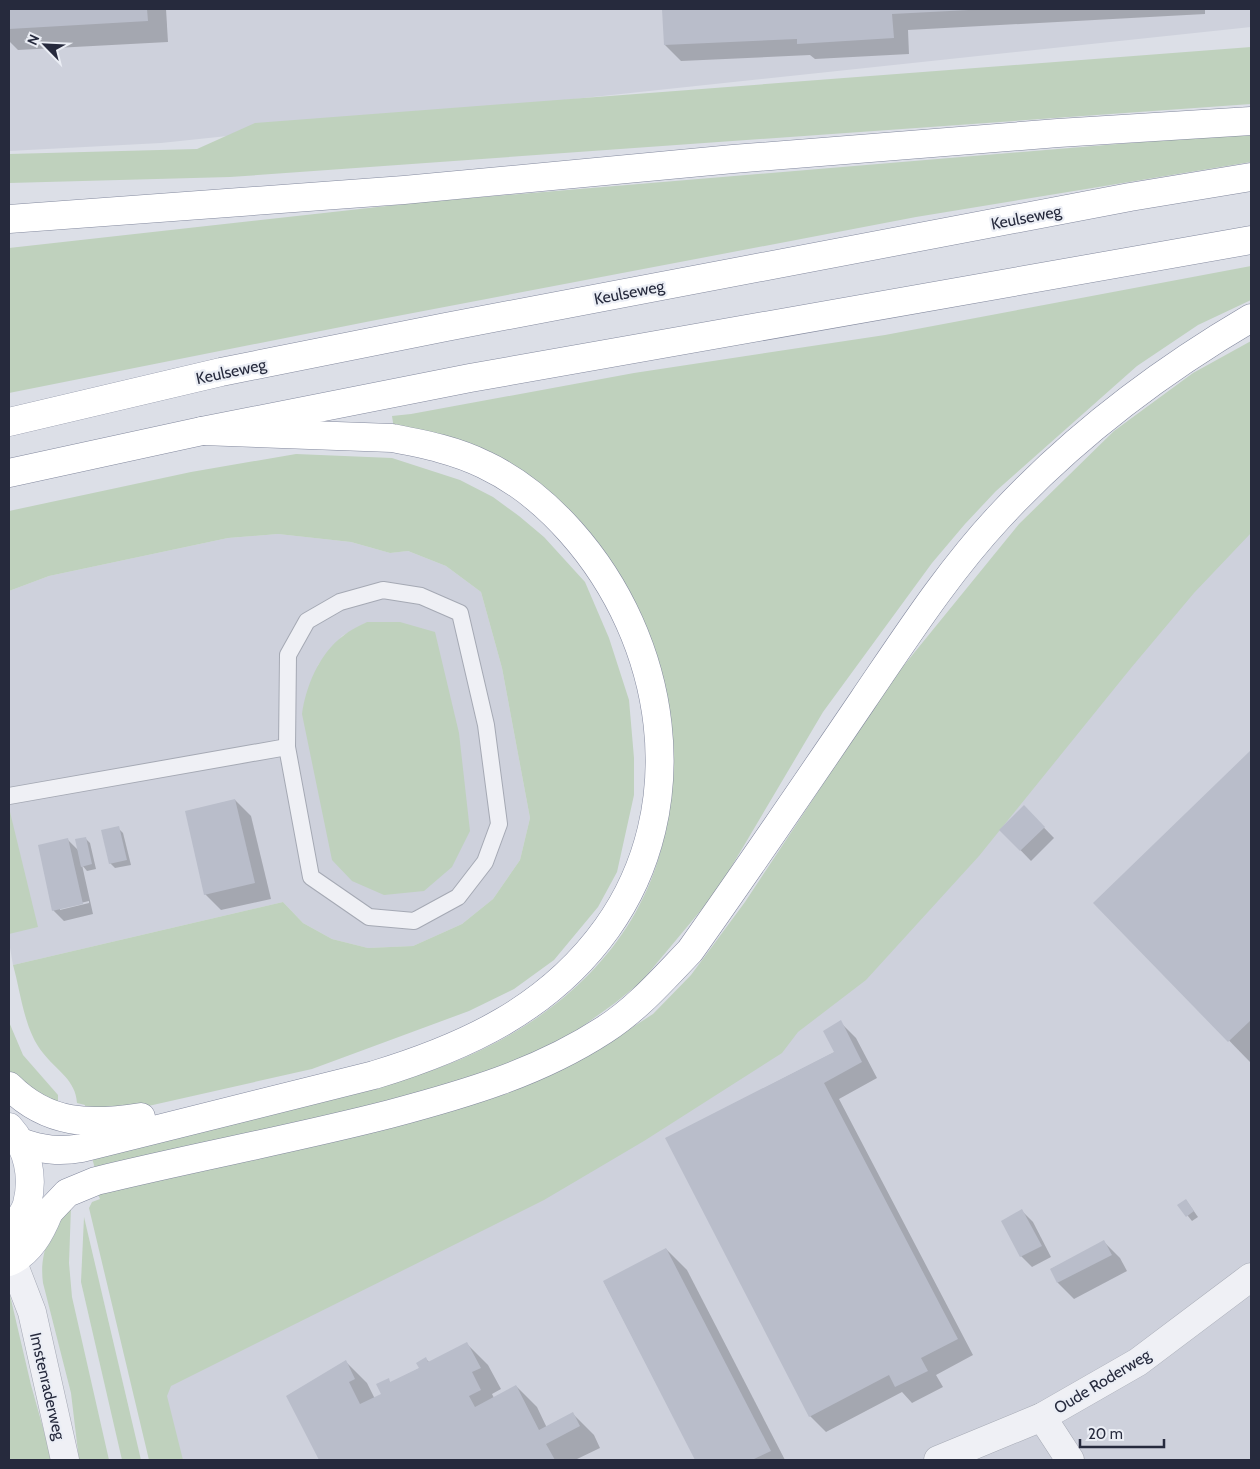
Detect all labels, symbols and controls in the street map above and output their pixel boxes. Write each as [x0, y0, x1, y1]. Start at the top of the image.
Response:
north arrow [20, 20, 70, 70]
text: N [23, 32, 43, 48]
street label: Keulseweg [989, 201, 1064, 234]
street label: Keulseweg [592, 276, 667, 309]
street label: Keulseweg [194, 355, 269, 388]
street label: Imstenraderweg [26, 1331, 69, 1443]
street label: Oude Roderweg [1051, 1345, 1155, 1418]
scale bar [1080, 1416, 1164, 1448]
text: 20 m [1088, 1425, 1123, 1443]

